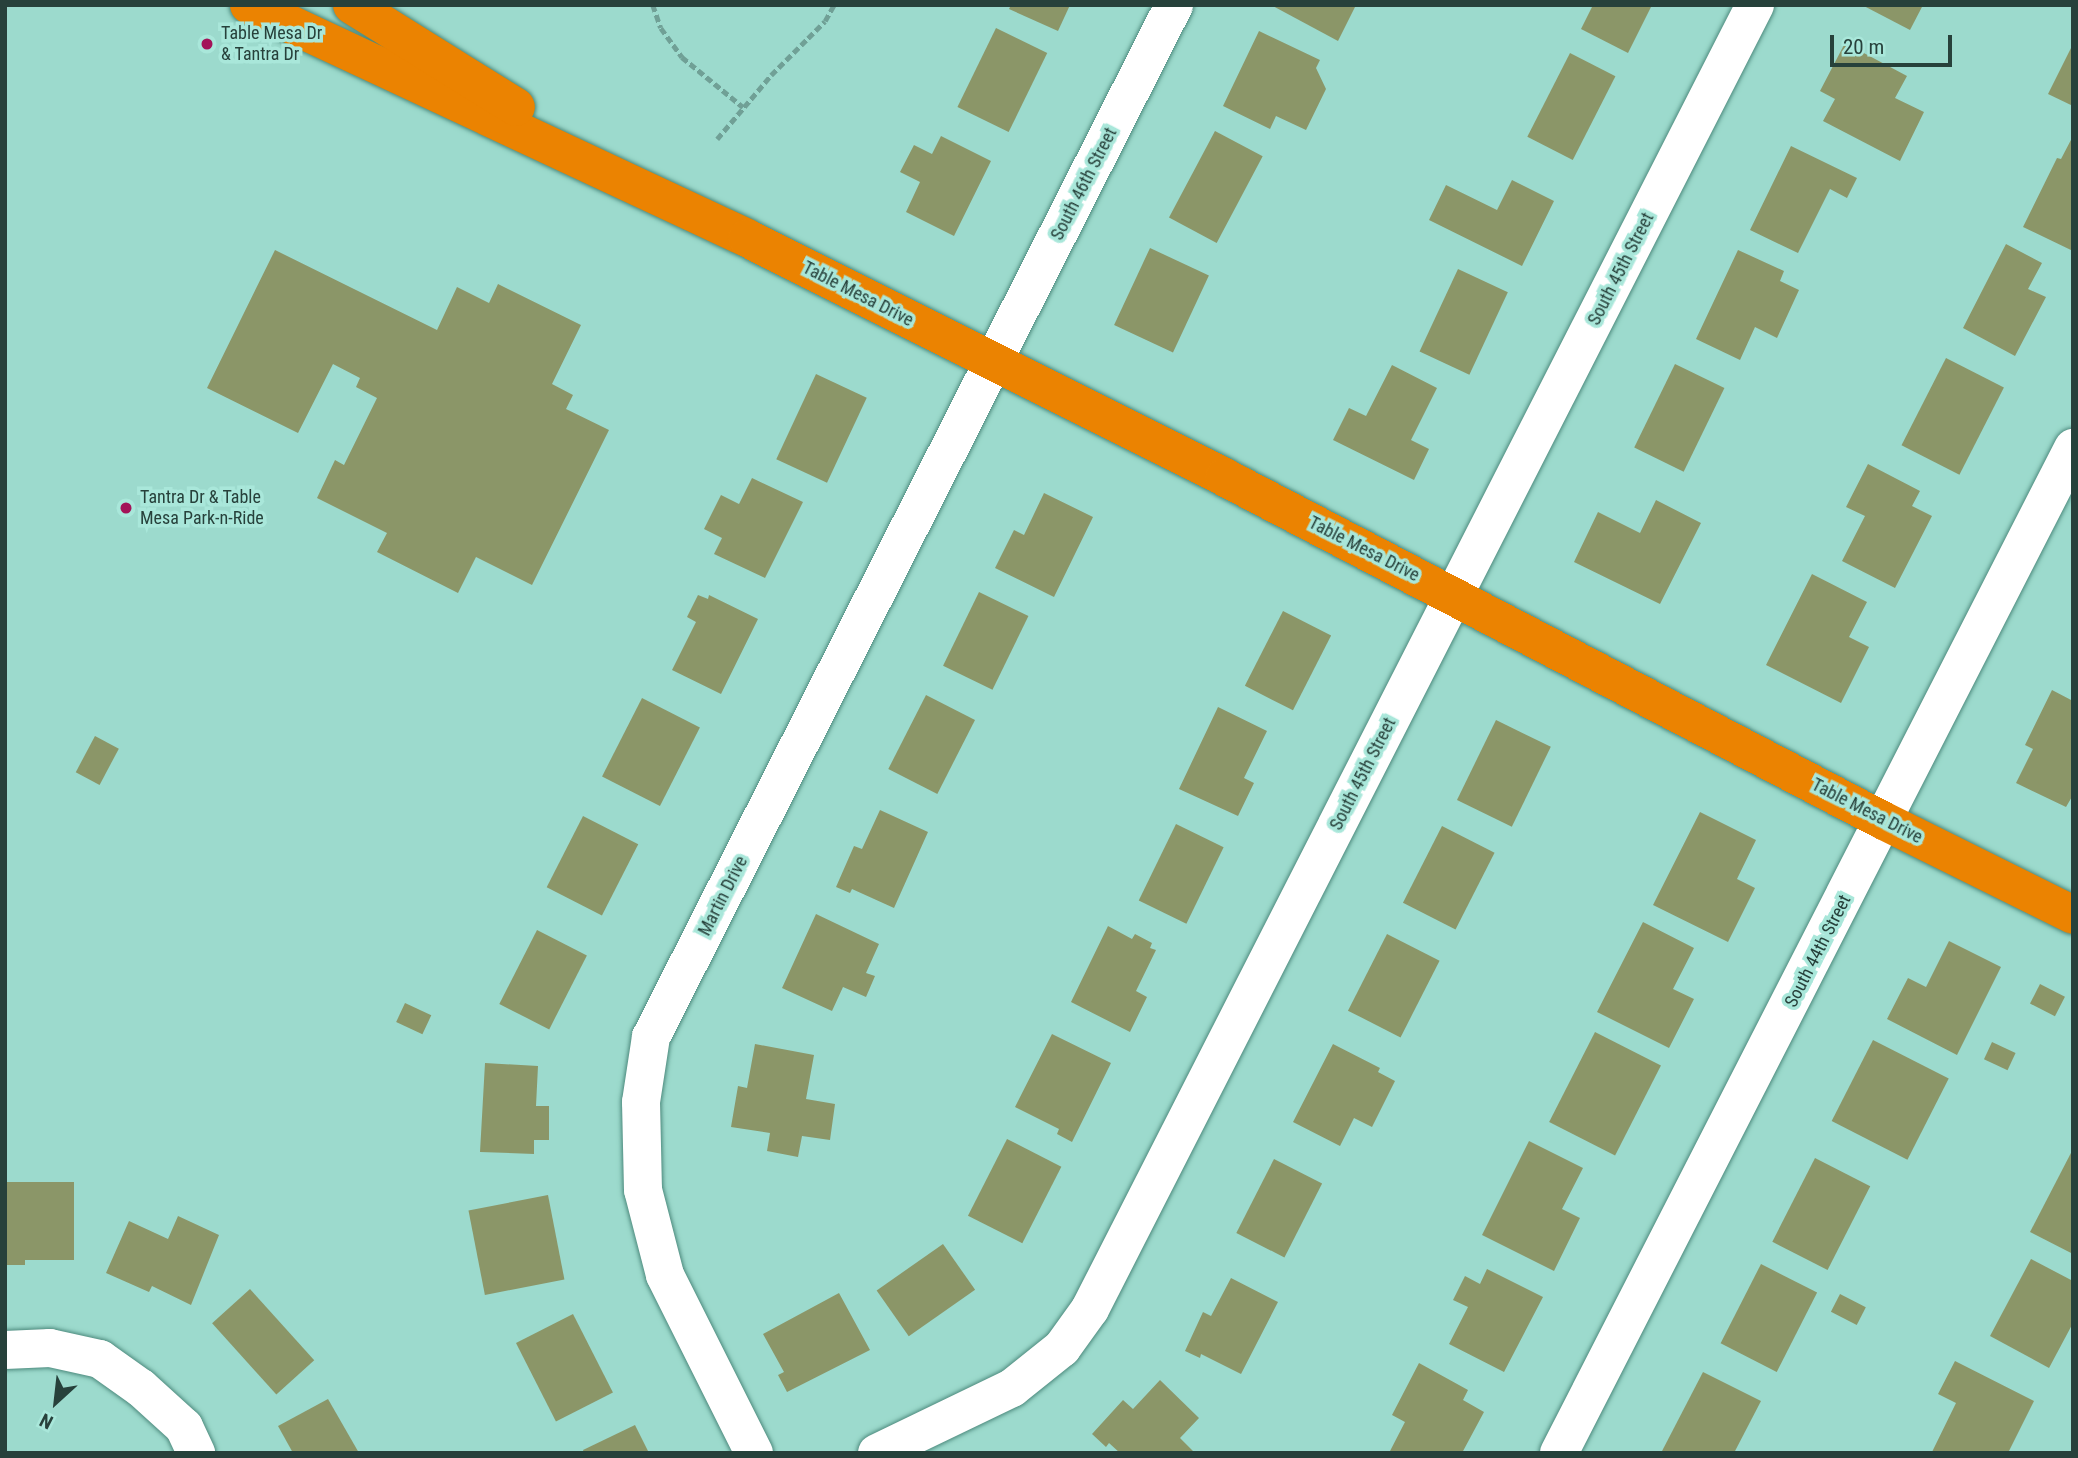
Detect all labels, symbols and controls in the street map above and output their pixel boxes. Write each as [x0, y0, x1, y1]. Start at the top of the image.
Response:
scale bar [1833, 21, 1955, 65]
place label: Table Mesa Dr & Tantra Dr [221, 23, 322, 66]
text: 20 m [1843, 35, 1884, 59]
marker: Table Mesa Dr & Tantra Dr [199, 36, 215, 52]
street label: South 46th Street [1046, 124, 1122, 244]
street label: South 45th Street [1583, 209, 1659, 329]
street label: Table Mesa Drive [799, 257, 917, 331]
place label: Tantra Dr & Table Mesa Park-n-Ride [140, 487, 264, 530]
marker: Tantra Dr & Table Mesa Park-n-Ride [118, 500, 134, 516]
street label: Table Mesa Drive [1305, 512, 1423, 586]
street label: South 45th Street [1325, 714, 1401, 834]
street label: Table Mesa Drive [1808, 774, 1926, 848]
street label: Martin Drive [694, 853, 752, 939]
street label: South 44th Street [1780, 891, 1856, 1011]
north arrow [21, 1367, 91, 1437]
text: N [36, 1408, 57, 1434]

